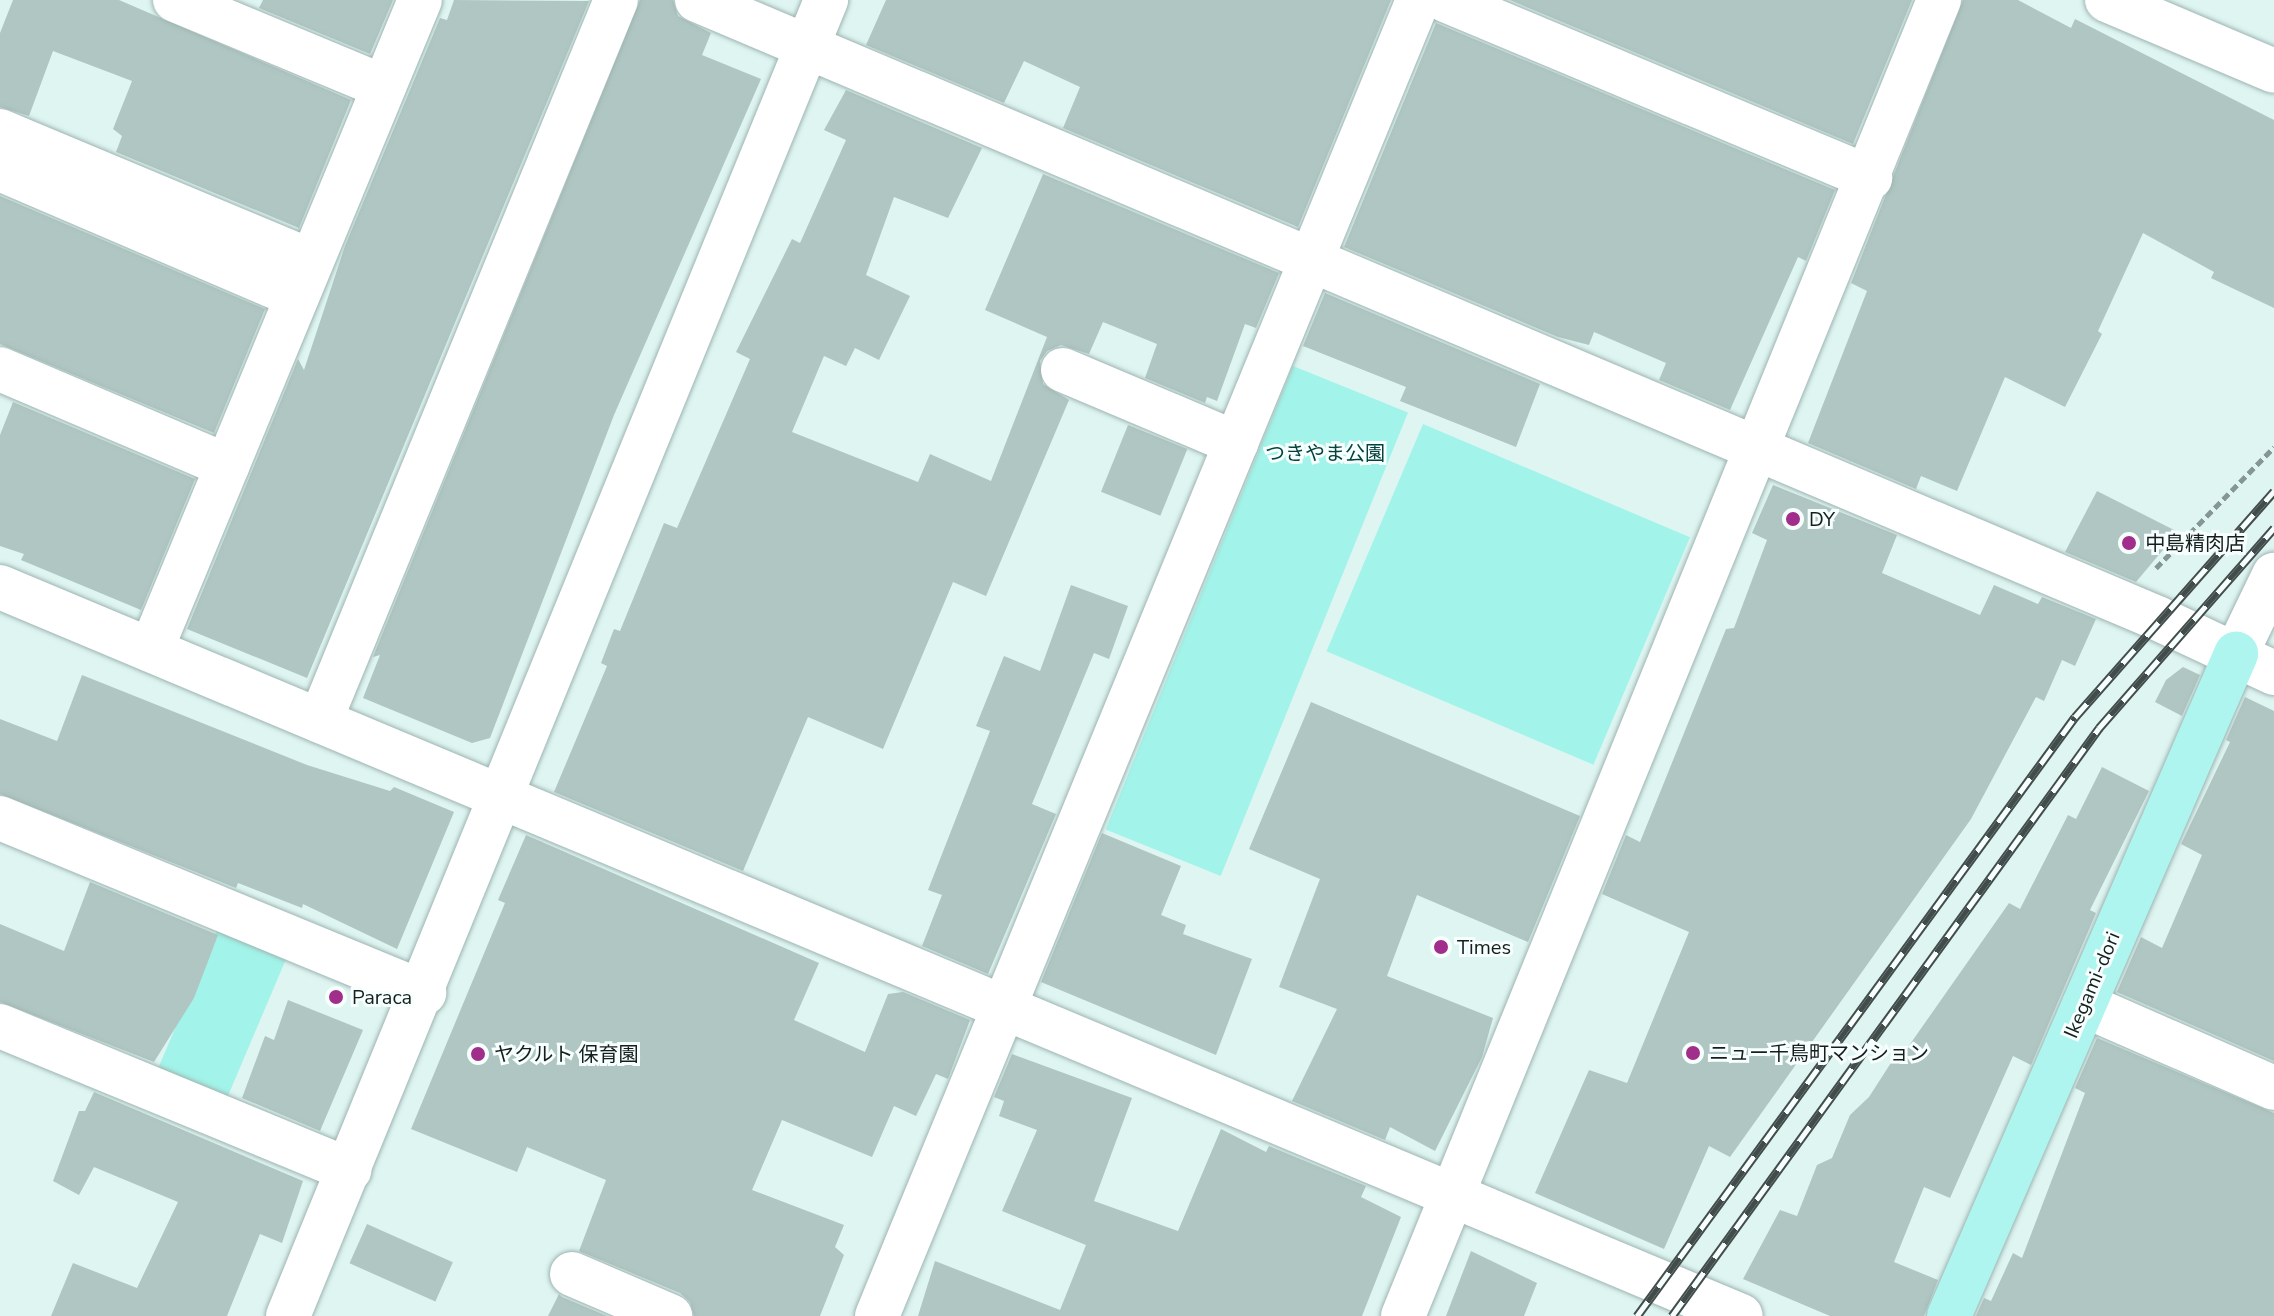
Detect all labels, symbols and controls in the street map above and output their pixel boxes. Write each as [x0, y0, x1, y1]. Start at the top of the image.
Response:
park label: つきやま公園 [1265, 441, 1385, 465]
place label: DY [1809, 507, 1835, 531]
marker: DY [1784, 510, 1802, 528]
place label: 中島精肉店 [2145, 531, 2245, 555]
marker: 中島精肉店 [2120, 534, 2138, 552]
street label: Ikegami-dori [2059, 928, 2125, 1042]
place label: Times [1457, 935, 1511, 959]
marker: Times [1432, 938, 1450, 956]
place label: Paraca [352, 985, 412, 1009]
marker: Paraca [327, 988, 345, 1006]
place label: ニュー千鳥町マンション [1709, 1041, 1929, 1065]
place label: ヤクルト 保育園 [494, 1042, 639, 1066]
marker: ニュー千鳥町マンション [1684, 1044, 1702, 1062]
marker: ヤクルト 保育園 [469, 1045, 487, 1063]

